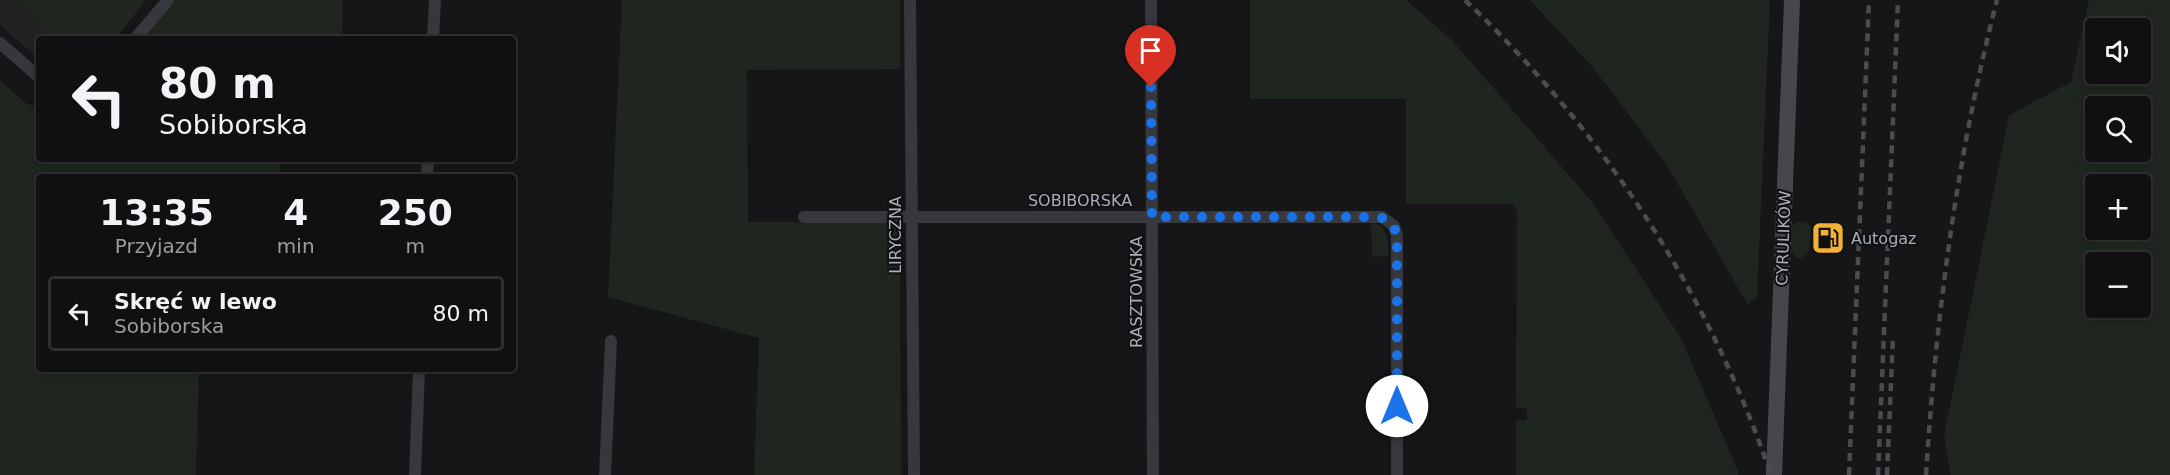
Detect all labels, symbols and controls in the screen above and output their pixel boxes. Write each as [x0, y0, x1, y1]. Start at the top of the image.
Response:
map controls [2085, 18, 2151, 318]
button: sound [2085, 18, 2151, 84]
pin [1125, 25, 1176, 87]
icon: arrive [1134, 34, 1167, 67]
text: 80 m [159, 59, 276, 108]
icon: left [60, 60, 138, 138]
button: search [2085, 96, 2151, 162]
text: Sobiborska [159, 109, 308, 140]
button: + [2085, 174, 2151, 240]
street label: CYRULIKÓW [1772, 190, 1795, 286]
street label: SOBIBORSKA [1028, 191, 1132, 210]
text: 13:35 [99, 192, 214, 233]
text: 4 [283, 192, 308, 233]
text: 250 [378, 192, 453, 233]
street label: LIRYCZNA [886, 196, 905, 274]
fuel station icon: Autogaz [1810, 220, 1846, 256]
place label: Autogaz [1851, 229, 1917, 248]
text: Przyjazd [115, 234, 198, 258]
text: min [277, 234, 315, 258]
text: m [406, 234, 425, 258]
street label: RASZTOWSKA [1127, 236, 1146, 348]
button: − [2085, 252, 2151, 318]
text: Skręć w lewo [114, 289, 277, 314]
icon: left [63, 297, 96, 330]
text: 80 m [433, 301, 489, 326]
text: Sobiborska [114, 314, 224, 338]
position arrow [1365, 374, 1429, 438]

